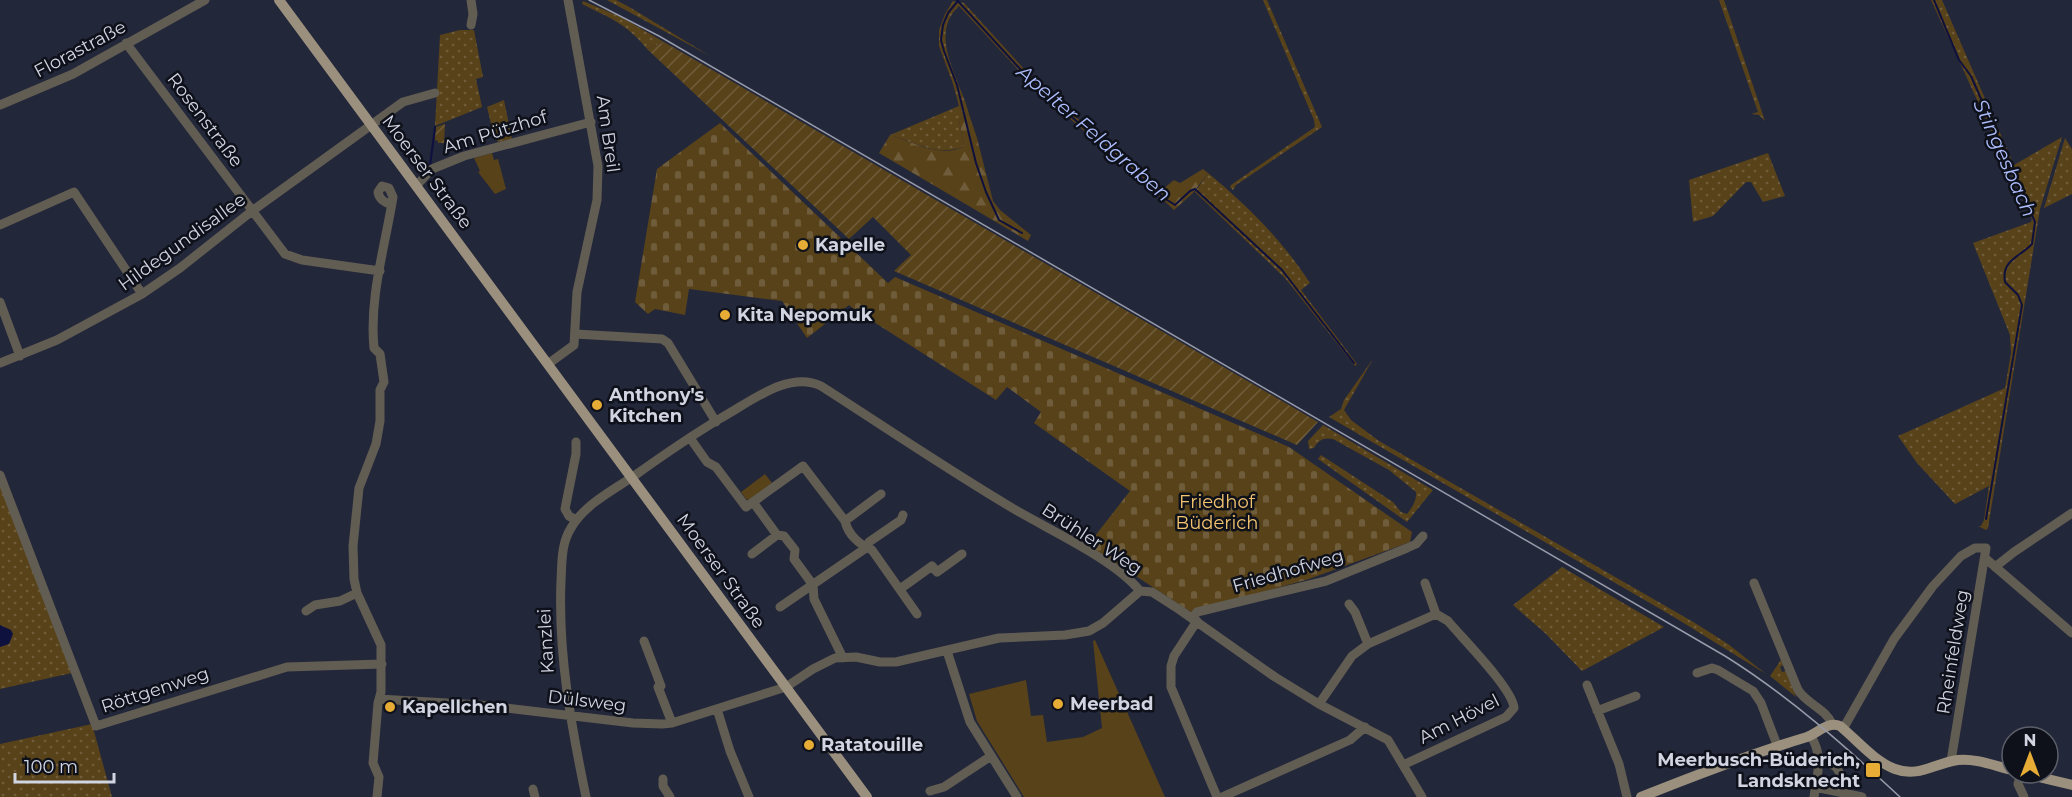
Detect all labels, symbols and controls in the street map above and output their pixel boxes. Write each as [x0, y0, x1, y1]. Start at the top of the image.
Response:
street label: Florastraße [30, 16, 130, 82]
water label: Apelter Feldgraben [1011, 59, 1176, 206]
street label: Rosenstraße [162, 69, 248, 172]
street label: Am Breil [592, 94, 624, 174]
water label: Stingesbach [1968, 95, 2042, 221]
street label: Am Pützhof [440, 105, 551, 158]
street label: Moerser Straße [377, 111, 477, 233]
street label: Hildegundisallee [114, 188, 250, 296]
place label: Kapelle [815, 234, 885, 256]
marker: Kapelle [796, 238, 810, 252]
place label: Kita Nepomuk [737, 304, 873, 326]
marker: Kita Nepomuk [718, 308, 732, 322]
place label: Anthony's Kitchen [608, 384, 705, 427]
marker: Anthony's Kitchen [590, 398, 604, 412]
park label: Friedhof Büderich [1176, 491, 1258, 534]
street label: Brühler Weg [1038, 498, 1146, 580]
street label: Moerser Straße [672, 509, 770, 633]
street label: Friedhofweg [1230, 545, 1346, 597]
street label: Rheinfeldweg [1932, 588, 1974, 716]
street label: Kanzlei [533, 608, 559, 674]
street label: Röttgenweg [98, 662, 212, 718]
street label: Dülsweg [546, 685, 628, 717]
street label: Am Hövel [1415, 689, 1503, 749]
place label: Meerbad [1070, 693, 1154, 715]
place label: Kapellchen [402, 696, 508, 718]
marker: Meerbad [1051, 697, 1065, 711]
marker: Kapellchen [383, 700, 397, 714]
north arrow [2000, 725, 2060, 785]
text: N [2024, 731, 2036, 750]
place label: Ratatouille [821, 734, 923, 756]
marker: Ratatouille [802, 738, 816, 752]
scale bar [15, 746, 114, 784]
place label: Meerbusch-Büderich, Landsknecht [1657, 749, 1860, 792]
text: 100 m [24, 756, 78, 778]
marker: Meerbusch-Büderich, Landsknecht [1864, 761, 1882, 779]

